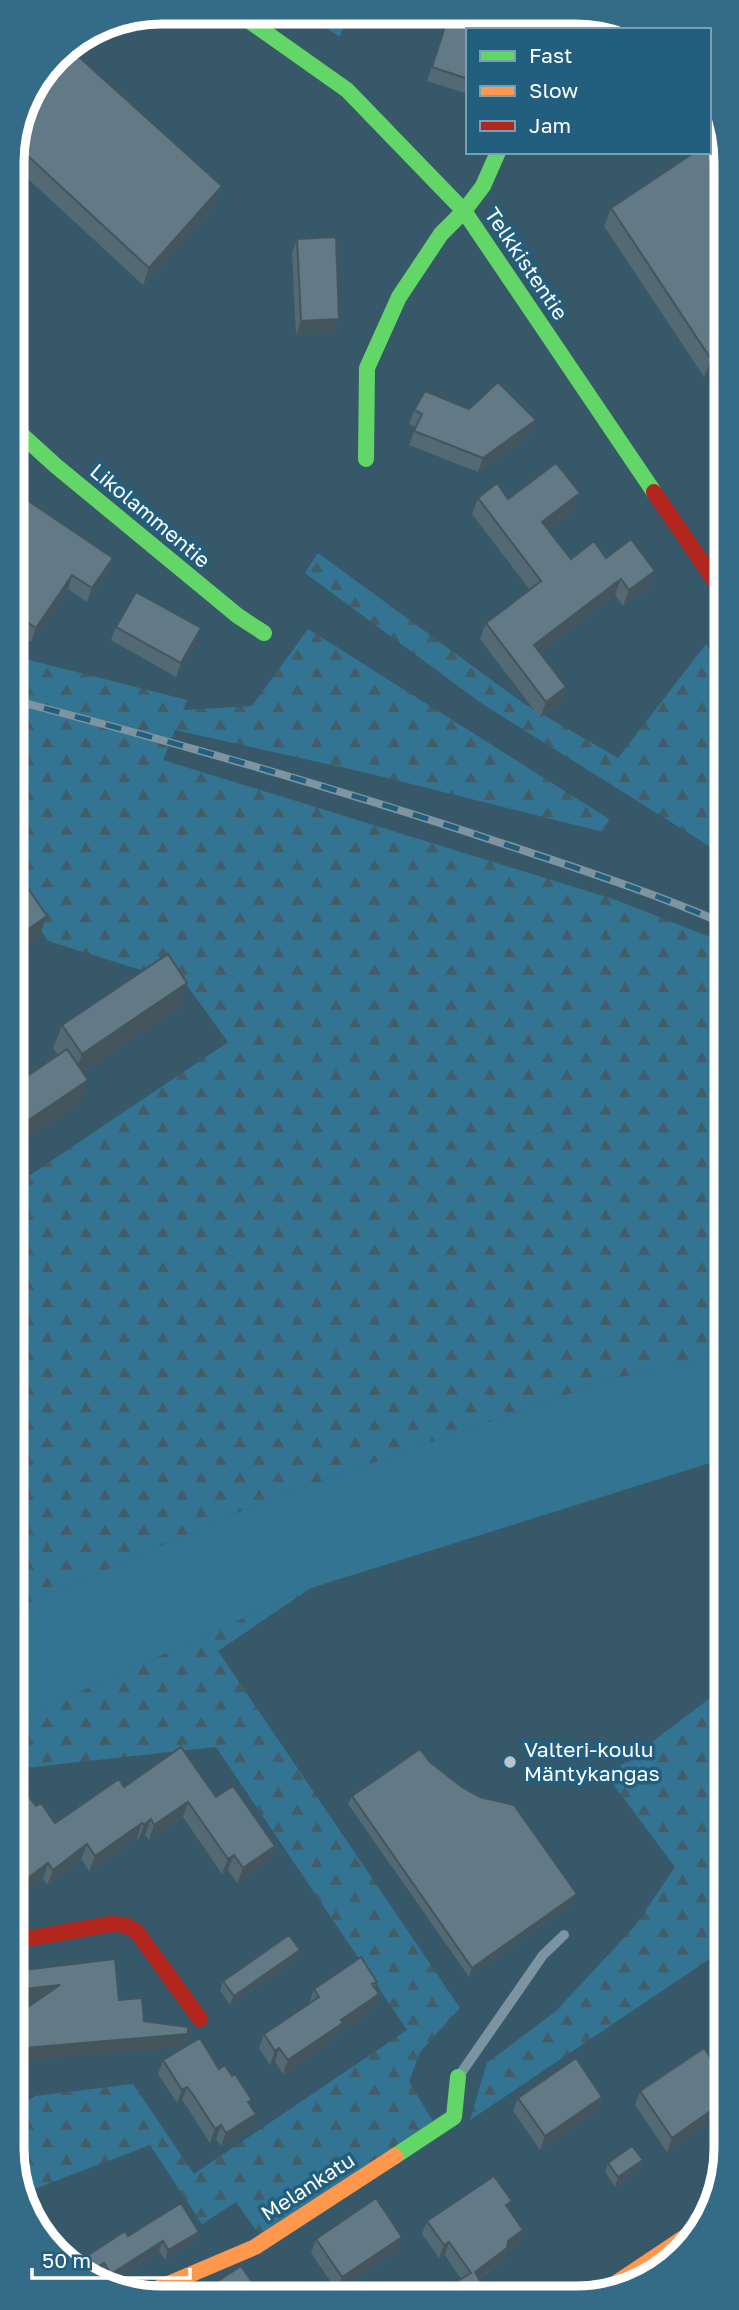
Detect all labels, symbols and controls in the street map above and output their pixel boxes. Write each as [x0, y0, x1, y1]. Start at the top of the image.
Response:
legend [466, 28, 711, 154]
text: Fast [529, 42, 572, 68]
text: Slow [529, 77, 578, 103]
text: Jam [529, 112, 571, 138]
street label: Telkkistentie [480, 202, 574, 325]
street label: Likolammentie [85, 458, 216, 573]
place label: Valteri-koulu Mäntykangas [524, 1736, 660, 1786]
marker: Valteri-koulu Mäntykangas [502, 1754, 518, 1770]
street label: Melankatu [256, 2146, 359, 2226]
scale bar [32, 2236, 189, 2280]
text: 50 m [42, 2247, 91, 2273]

